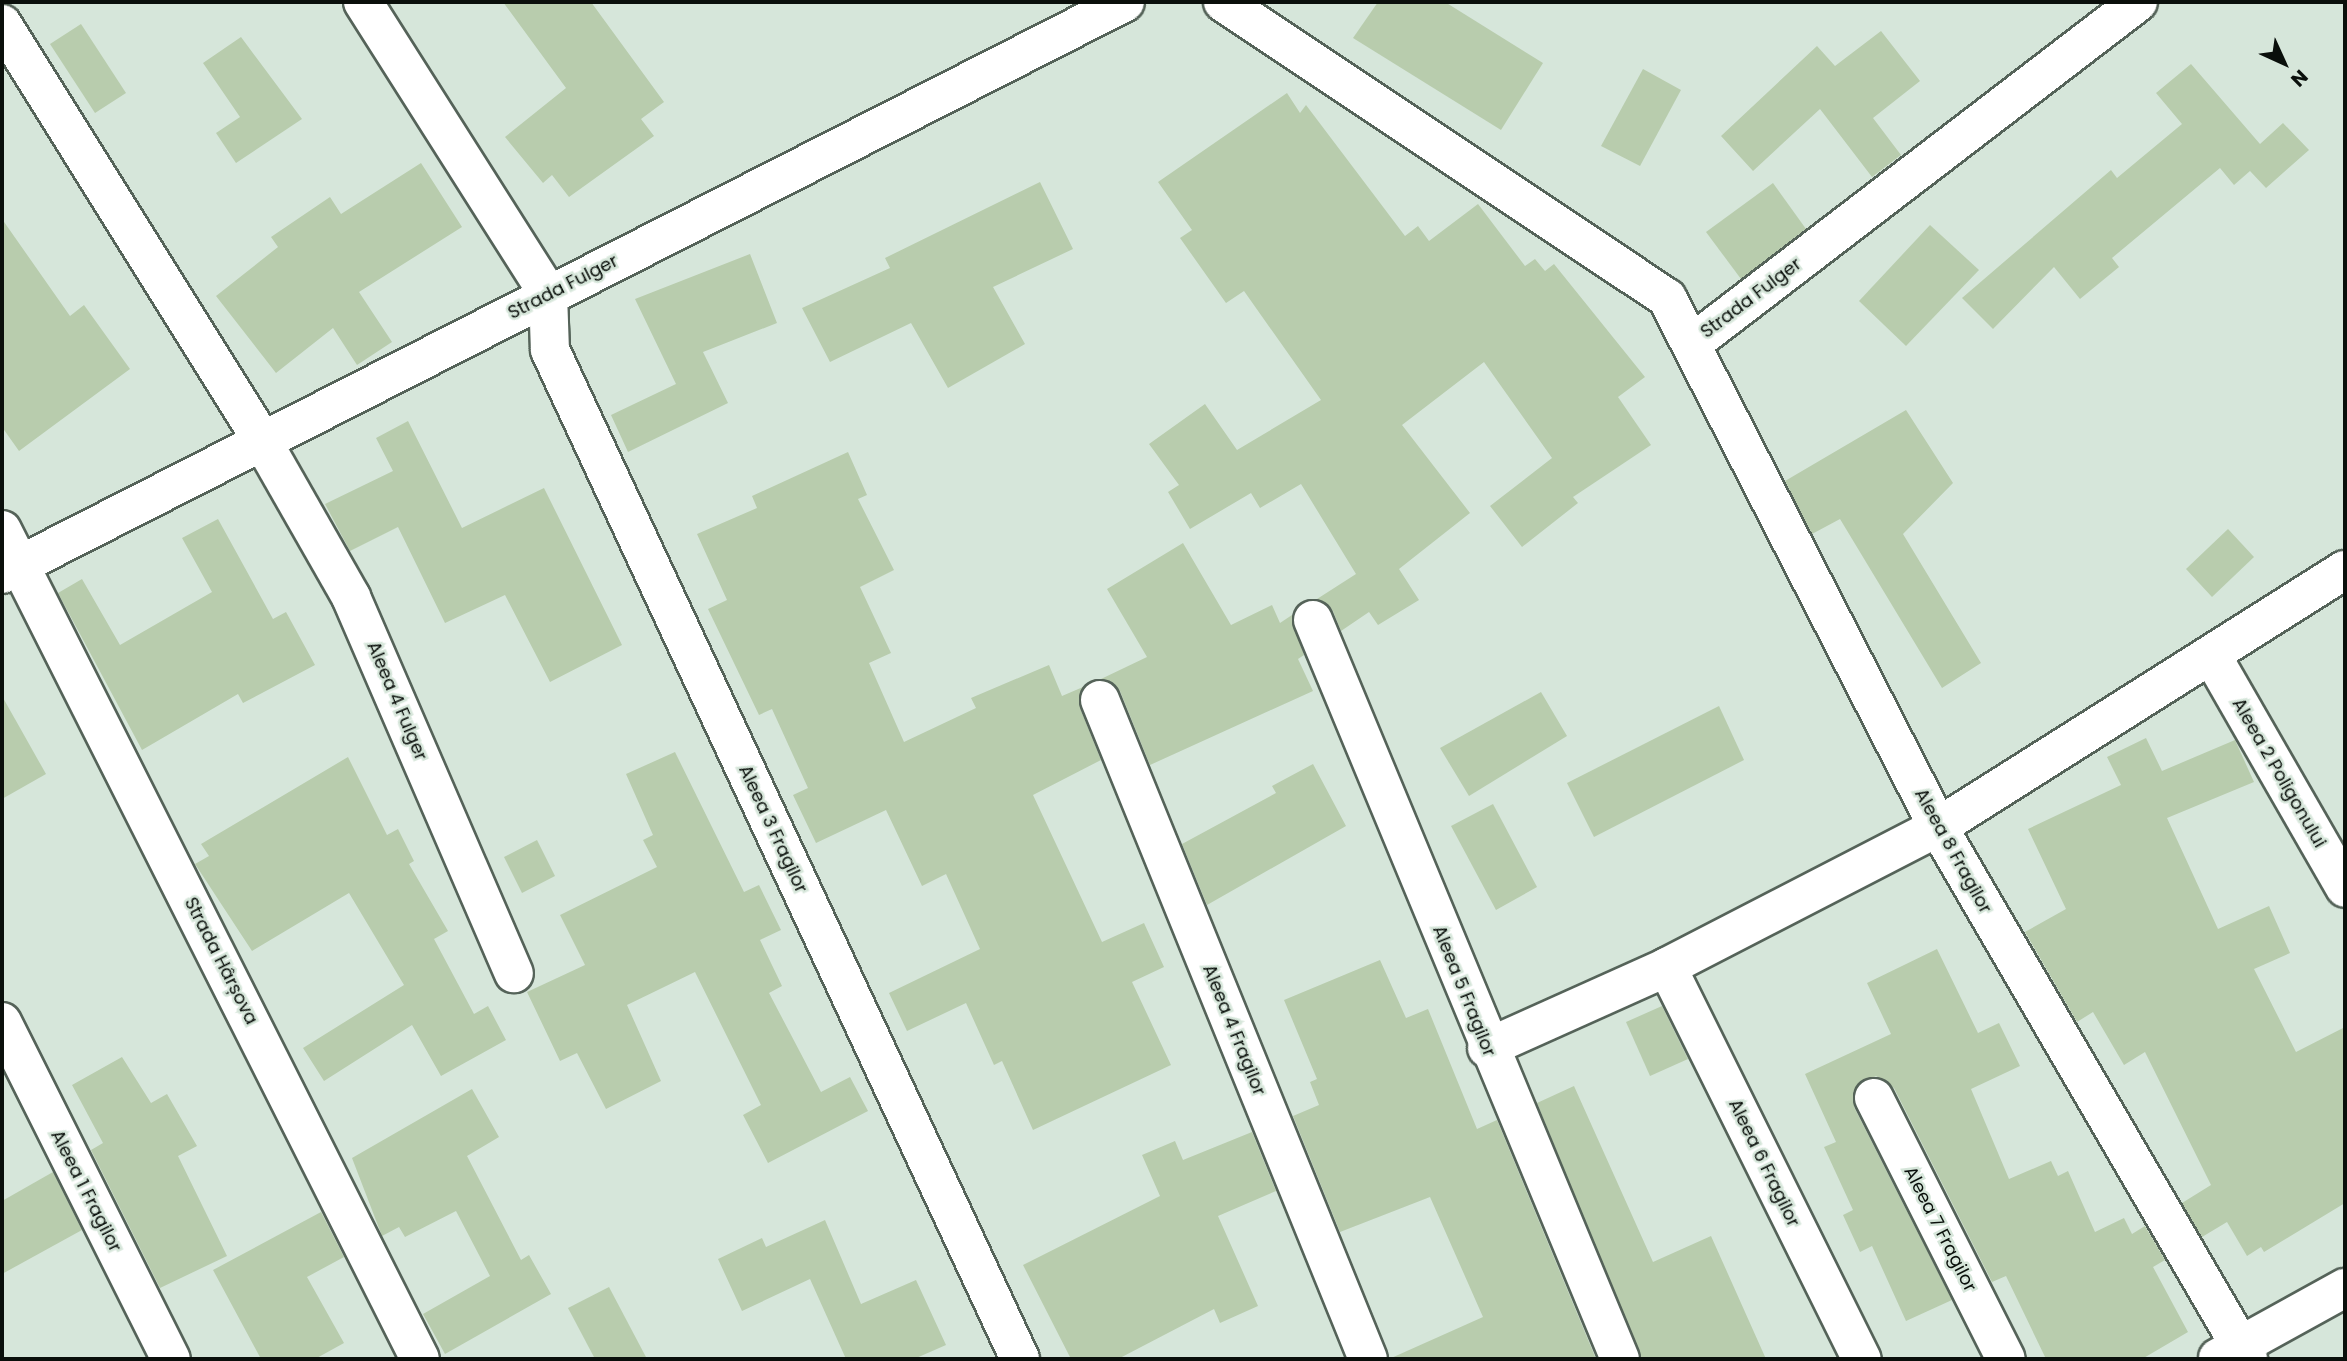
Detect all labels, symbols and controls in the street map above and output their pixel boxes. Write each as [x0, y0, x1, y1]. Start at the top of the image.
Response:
north arrow [2249, 28, 2319, 98]
text: N [2285, 64, 2314, 93]
street label: Strada Fulger [505, 250, 621, 324]
street label: Strada Fulger [1697, 253, 1805, 343]
street label: Aleea 4 Fulger [362, 638, 432, 764]
street label: Aleea 2 Poligonului [2227, 694, 2331, 852]
street label: Aleea 3 Fragilor [734, 762, 812, 896]
street label: Aleea 8 Fragilor [1910, 785, 1996, 917]
street label: Strada Hârșova [180, 894, 262, 1028]
street label: Aleea 5 Fragilor [1428, 922, 1500, 1060]
street label: Aleea 4 Fragilor [1198, 961, 1270, 1099]
street label: Aleea 6 Fragilor [1724, 1096, 1804, 1230]
street label: Aleea 1 Fragilor [46, 1127, 126, 1255]
street label: Aleea 7 Fragilor [1899, 1163, 1981, 1295]

